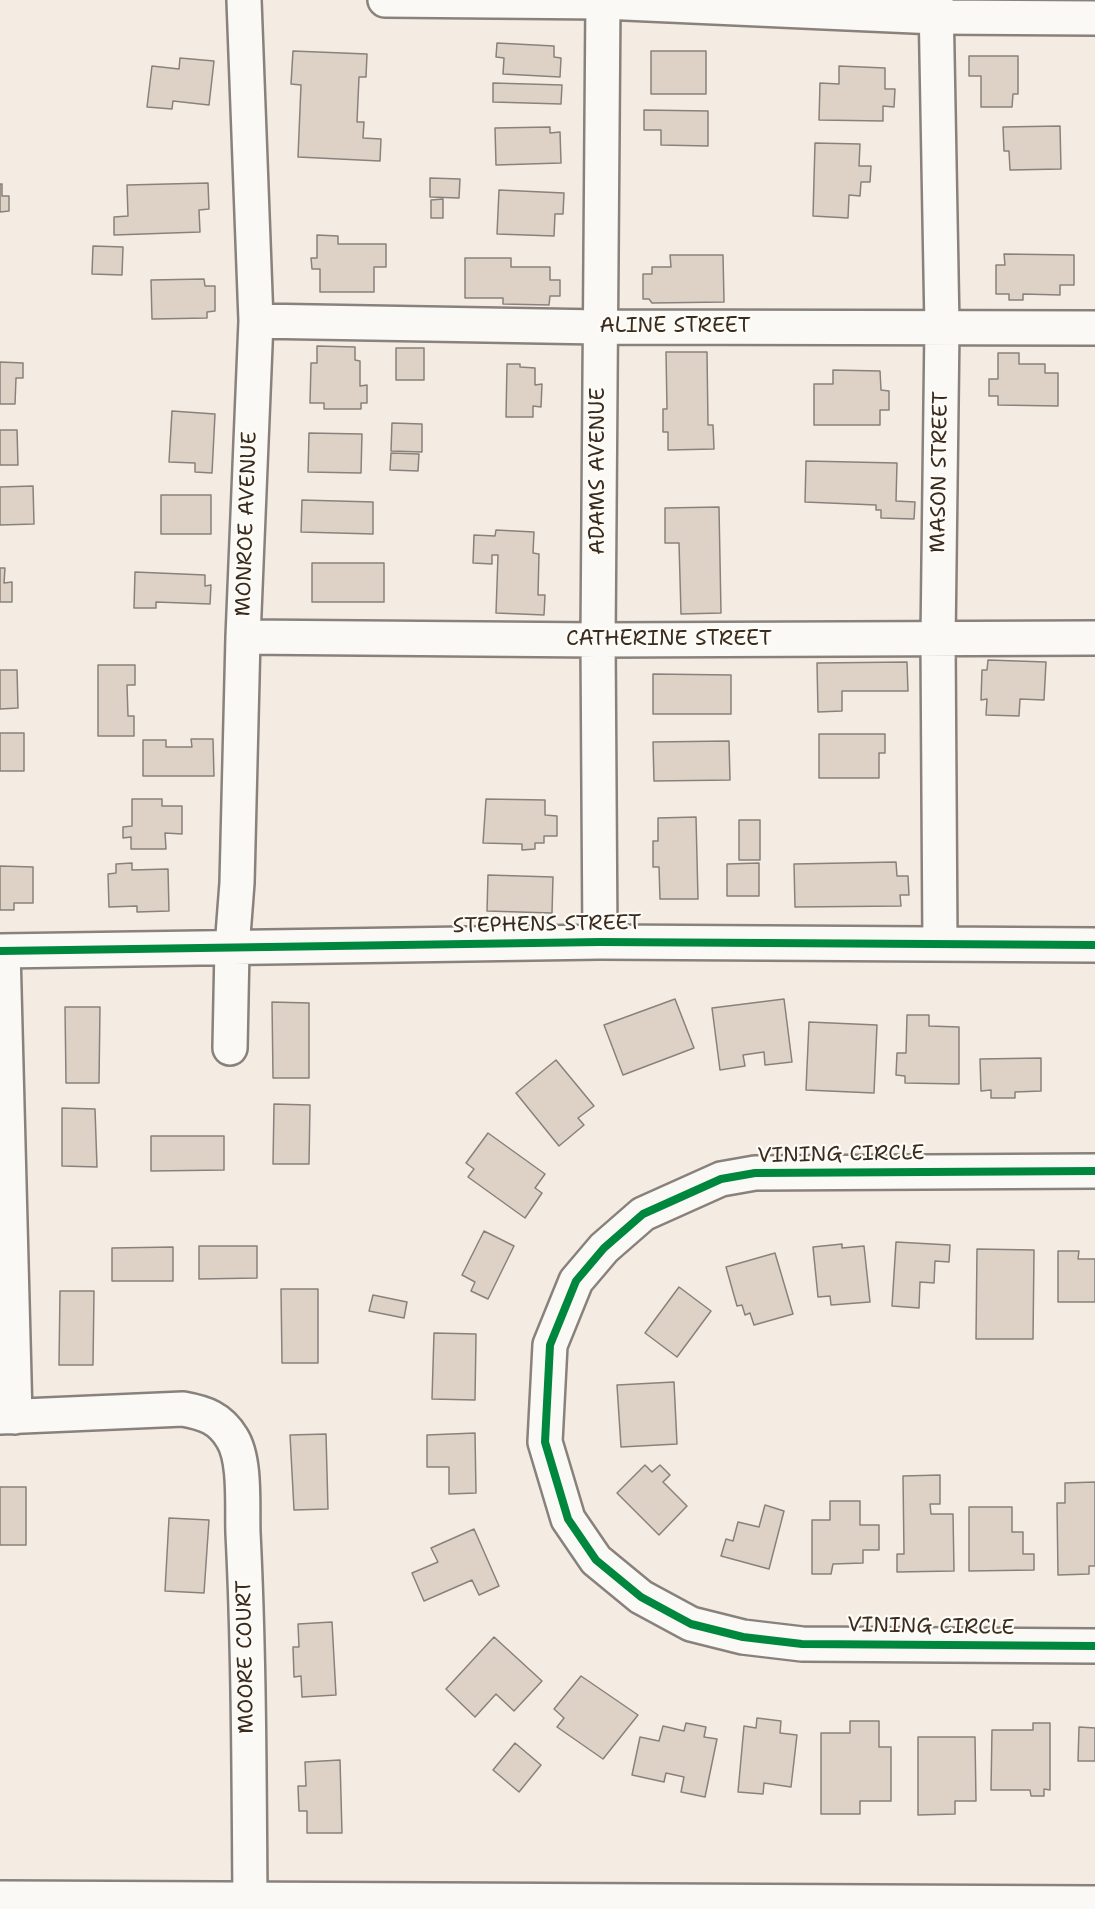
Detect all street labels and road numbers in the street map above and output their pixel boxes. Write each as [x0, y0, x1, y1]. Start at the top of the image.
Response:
street label: ALINE STREET [599, 314, 751, 340]
street label: ADAMS AVENUE [586, 387, 612, 555]
street label: MASON STREET [926, 391, 954, 553]
street label: MONROE AVENUE [231, 431, 263, 617]
street label: CATHERINE STREET [566, 627, 772, 653]
street label: STEPHENS STREET [453, 911, 641, 939]
street label: VINING CIRCLE [757, 1141, 925, 1169]
street label: MOORE COURT [232, 1580, 260, 1734]
street label: VINING CIRCLE [847, 1613, 1015, 1641]

